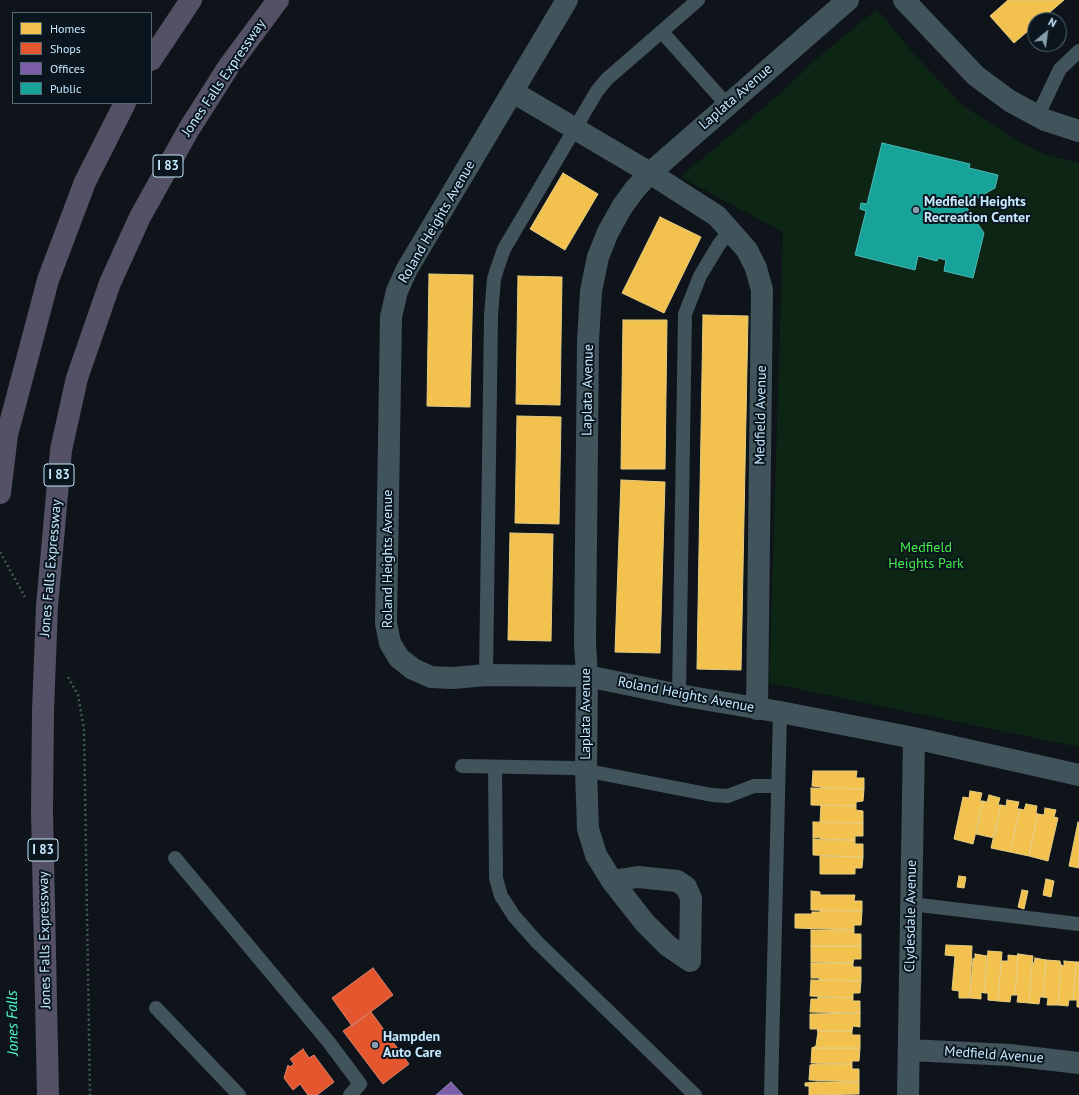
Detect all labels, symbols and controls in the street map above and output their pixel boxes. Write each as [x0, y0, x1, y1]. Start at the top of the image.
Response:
legend [12, 12, 152, 104]
north arrow [1027, 12, 1067, 52]
text: N [1046, 14, 1059, 30]
street label: Jones Falls Expressway [179, 16, 269, 140]
text: Homes [50, 21, 85, 36]
text: Shops [50, 41, 81, 56]
text: Offices [50, 61, 85, 76]
street label: Laplata Avenue [696, 61, 776, 133]
text: Public [50, 81, 81, 96]
road number: I 83 [153, 155, 183, 177]
street label: Roland Heights Avenue [395, 158, 479, 286]
place label: Medfield Heights Recreation Center [924, 194, 1030, 226]
marker: Medfield Heights Recreation Center [911, 205, 921, 215]
street label: Laplata Avenue [579, 344, 597, 436]
street label: Medfield Avenue [752, 365, 770, 465]
road number: I 83 [44, 464, 74, 486]
street label: Roland Heights Avenue [380, 490, 396, 628]
street label: Jones Falls Expressway [37, 499, 65, 637]
park label: Medfield Heights Park [888, 540, 964, 572]
street label: Laplata Avenue [578, 668, 594, 760]
street label: Roland Heights Avenue [616, 674, 756, 716]
road number: I 83 [28, 839, 58, 861]
street label: Clydesdale Avenue [902, 860, 920, 972]
street label: Jones Falls Expressway [35, 871, 55, 1009]
water label: Jones Falls [3, 990, 23, 1056]
place label: Hampden Auto Care [383, 1029, 442, 1062]
marker: Hampden Auto Care [370, 1040, 380, 1050]
street label: Medfield Avenue [944, 1043, 1044, 1067]

